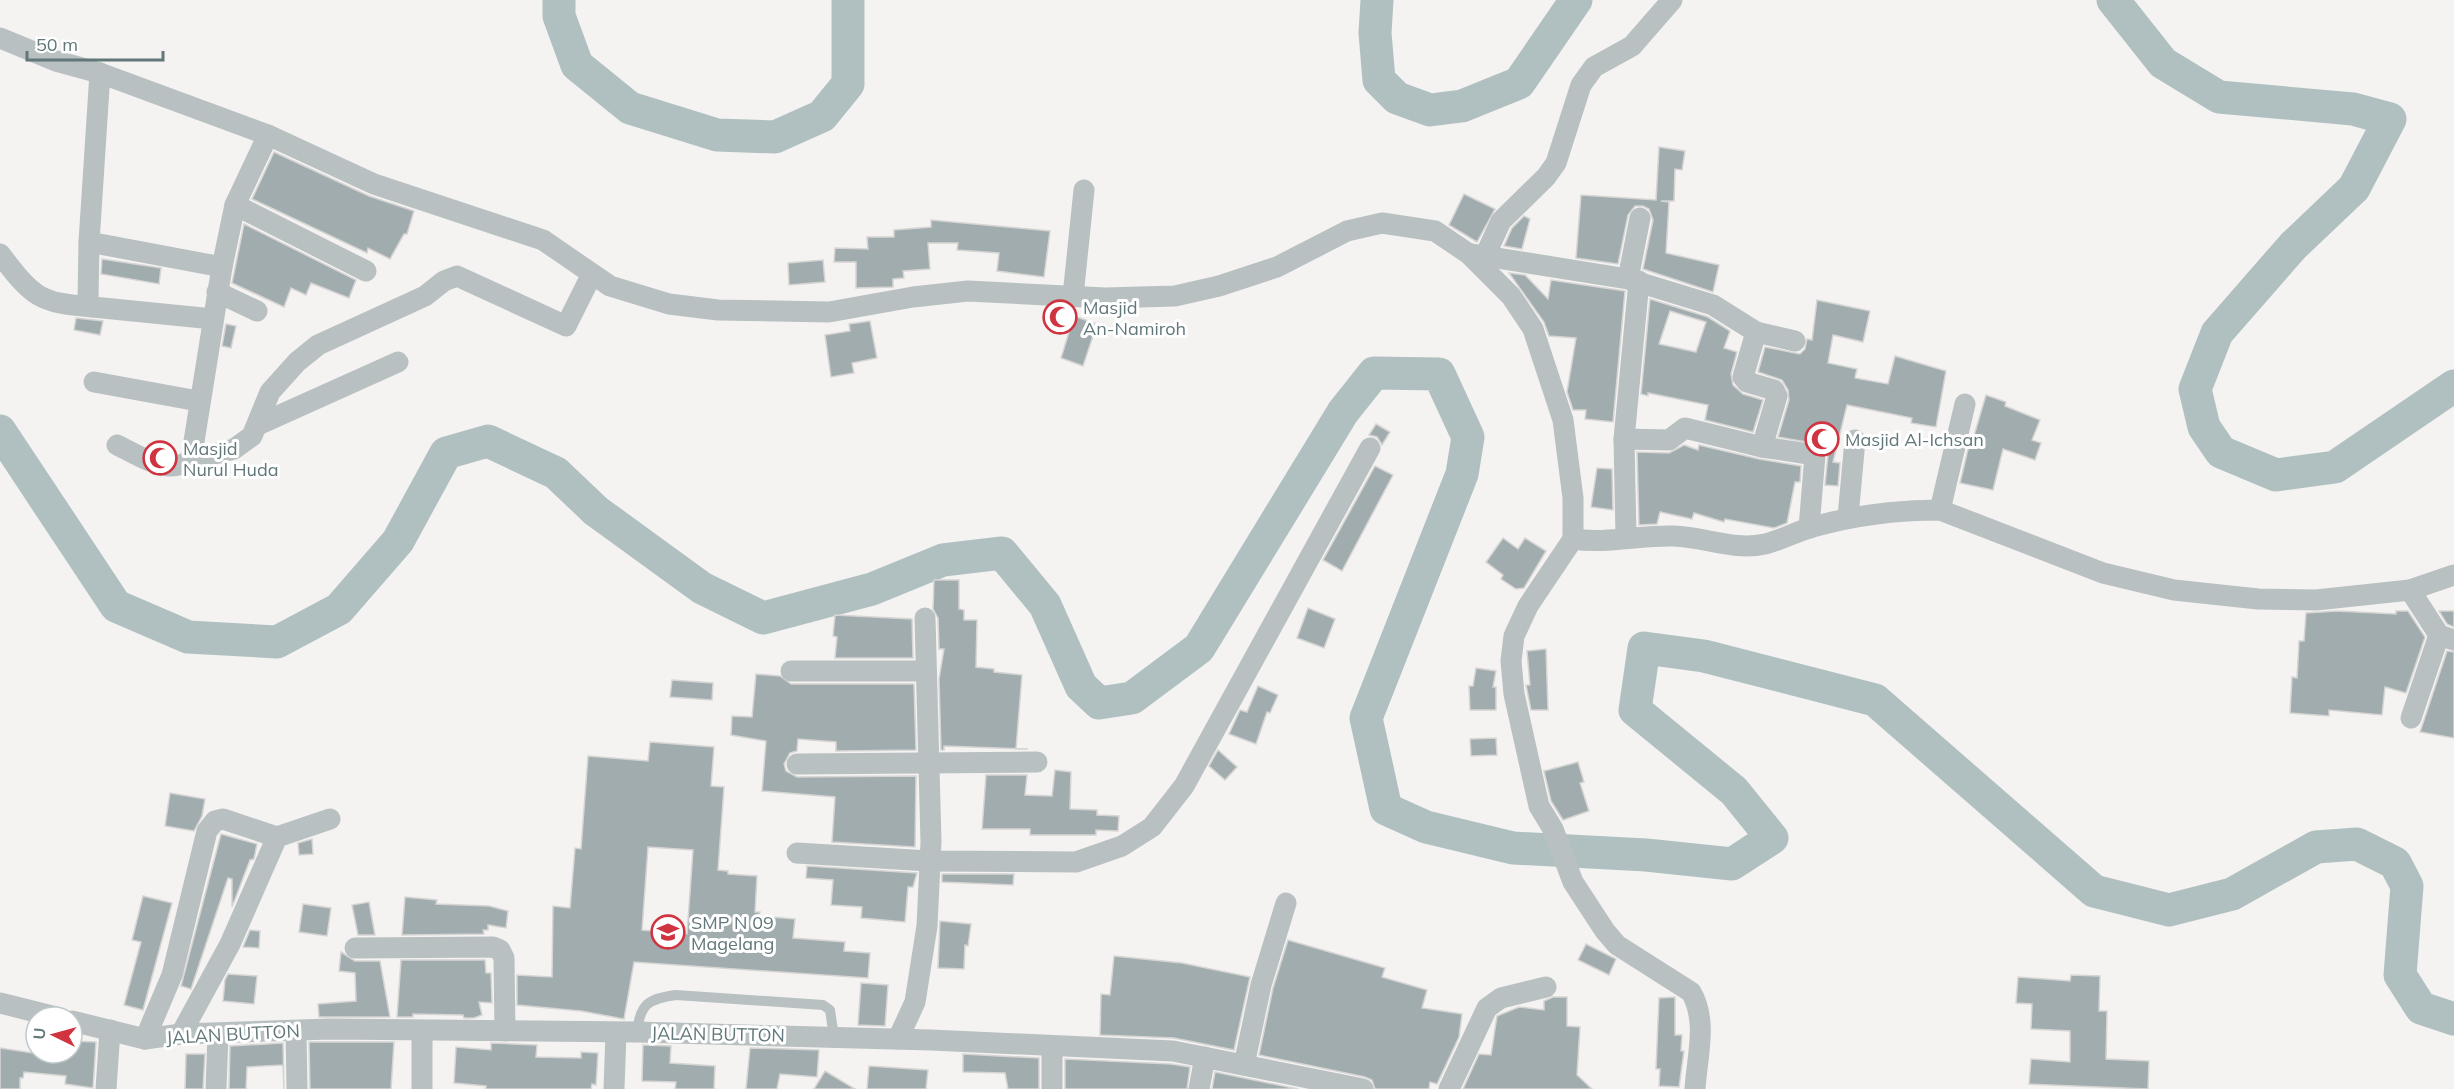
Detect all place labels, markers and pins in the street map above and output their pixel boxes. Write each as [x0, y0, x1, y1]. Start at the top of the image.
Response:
place label: Masjid An-Namiroh [1083, 296, 1186, 340]
mosque icon: Masjid An-Namiroh [1042, 299, 1078, 335]
mosque icon: Masjid Al-Ichsan [1804, 421, 1840, 457]
place label: Masjid Al-Ichsan [1845, 428, 1984, 451]
place label: Masjid Nurul Huda [183, 437, 279, 481]
mosque icon: Masjid Nurul Huda [142, 440, 178, 476]
place label: SMP N 09 Magelang [691, 911, 774, 955]
school or university icon: SMP N 09 Magelang [650, 914, 686, 950]

